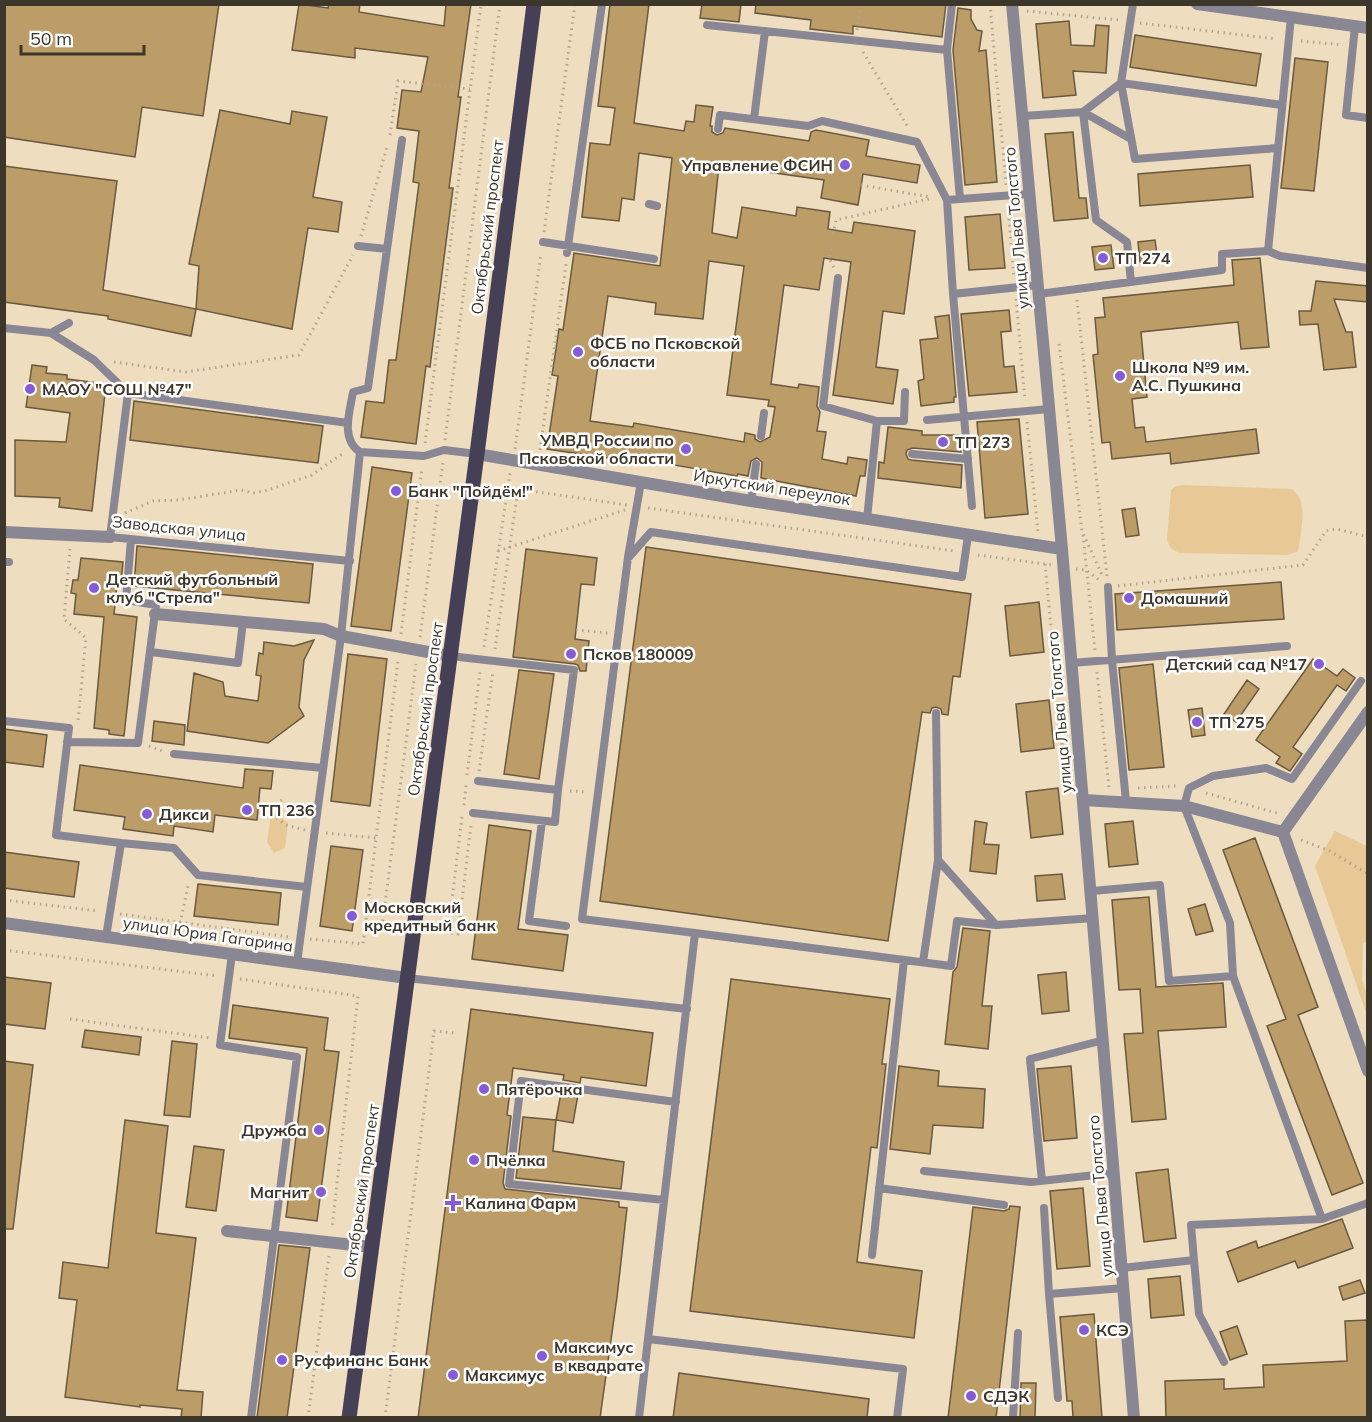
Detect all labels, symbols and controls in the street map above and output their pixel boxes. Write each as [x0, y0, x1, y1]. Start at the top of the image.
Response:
scale bar [21, 18, 144, 56]
text: 50 m [30, 27, 72, 50]
street label: Октябрьский проспект [466, 138, 508, 315]
street label: улица Льва Толстого [999, 146, 1033, 310]
place label: Управление ФСИН [681, 155, 833, 175]
marker: Управление ФСИН [838, 158, 852, 172]
place label: ТП 274 [1115, 248, 1171, 268]
marker: ТП 274 [1096, 251, 1110, 265]
place label: ФСБ по Псковской области [590, 333, 740, 371]
marker: ФСБ по Псковской области [571, 345, 585, 359]
place label: Школа №9 им. А.С. Пушкина [1132, 357, 1249, 395]
marker: Школа №9 им. А.С. Пушкина [1113, 369, 1127, 383]
place label: МАОУ "СОШ №47" [42, 379, 192, 399]
marker: МАОУ "СОШ №47" [23, 382, 37, 396]
place label: УМВД России по Псковской области [519, 430, 674, 468]
place label: ТП 273 [955, 432, 1010, 452]
marker: ТП 273 [936, 435, 950, 449]
marker: УМВД России по Псковской области [679, 442, 693, 456]
street label: Иркутский переулок [692, 465, 852, 509]
place label: Банк "Пойдём!" [408, 481, 533, 501]
marker: Банк "Пойдём!" [389, 484, 403, 498]
street label: Заводская улица [111, 511, 247, 545]
place label: Детский футбольный клуб "Стрела" [106, 569, 278, 607]
marker: Детский футбольный клуб "Стрела" [87, 581, 101, 595]
place label: Домашний [1141, 588, 1228, 608]
marker: Домашний [1122, 591, 1136, 605]
street label: Октябрьский проспект [403, 620, 447, 797]
street label: улица Льва Толстого [1042, 630, 1076, 794]
place label: Псков 180009 [583, 644, 694, 664]
marker: Псков 180009 [564, 647, 578, 661]
place label: Детский сад №17 [1166, 654, 1307, 674]
marker: Детский сад №17 [1312, 657, 1326, 671]
place label: ТП 275 [1209, 712, 1265, 732]
marker: ТП 275 [1190, 715, 1204, 729]
place label: ТП 236 [259, 800, 315, 820]
marker: ТП 236 [240, 803, 254, 817]
place label: Дикси [159, 804, 209, 824]
marker: Дикси [140, 807, 154, 821]
place label: Московский кредитный банк [364, 897, 496, 935]
marker: Московский кредитный банк [345, 909, 359, 923]
street label: улица Юрия Гагарина [122, 912, 294, 956]
place label: Пятёрочка [496, 1079, 583, 1099]
marker: Пятёрочка [477, 1082, 491, 1096]
street label: Октябрьский проспект [339, 1102, 383, 1279]
street label: улица Льва Толстого [1083, 1114, 1117, 1278]
place label: Дружба [241, 1120, 307, 1140]
marker: Дружба [312, 1123, 326, 1137]
place label: Пчёлка [486, 1150, 546, 1170]
marker: Пчёлка [467, 1153, 481, 1167]
place label: Магнит [250, 1182, 309, 1202]
marker: Магнит [314, 1185, 328, 1199]
place label: Калина Фарм [465, 1193, 576, 1213]
marker: Калина Фарм [446, 1196, 460, 1210]
place label: КСЭ [1096, 1320, 1129, 1340]
marker: КСЭ [1077, 1323, 1091, 1337]
place label: Максимус в квадрате [554, 1337, 643, 1375]
marker: Максимус в квадрате [535, 1349, 549, 1363]
place label: Русфинанс Банк [294, 1350, 429, 1370]
marker: Русфинанс Банк [275, 1353, 289, 1367]
place label: Максимус [465, 1365, 545, 1385]
marker: Максимус [446, 1368, 460, 1382]
place label: СДЭК [983, 1386, 1029, 1406]
marker: СДЭК [964, 1389, 978, 1403]

